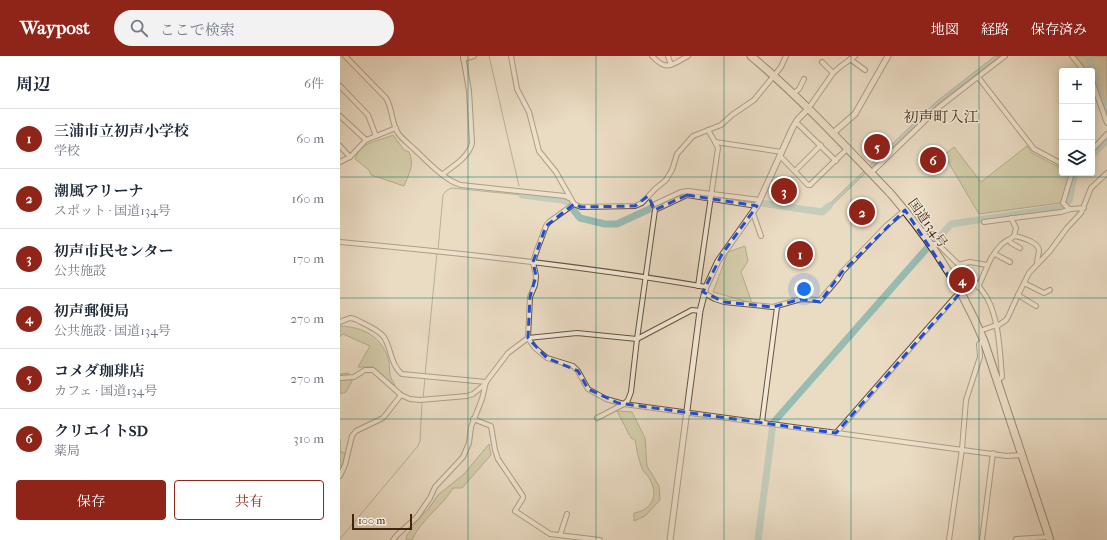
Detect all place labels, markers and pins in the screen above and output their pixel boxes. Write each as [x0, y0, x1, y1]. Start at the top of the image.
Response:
pin: 5 [864, 132, 890, 162]
pin: 6 [920, 145, 946, 175]
pin: 3 [771, 176, 797, 206]
pin: 2 [849, 197, 875, 227]
pin: 1 [787, 239, 813, 269]
pin: 4 [949, 265, 975, 295]

